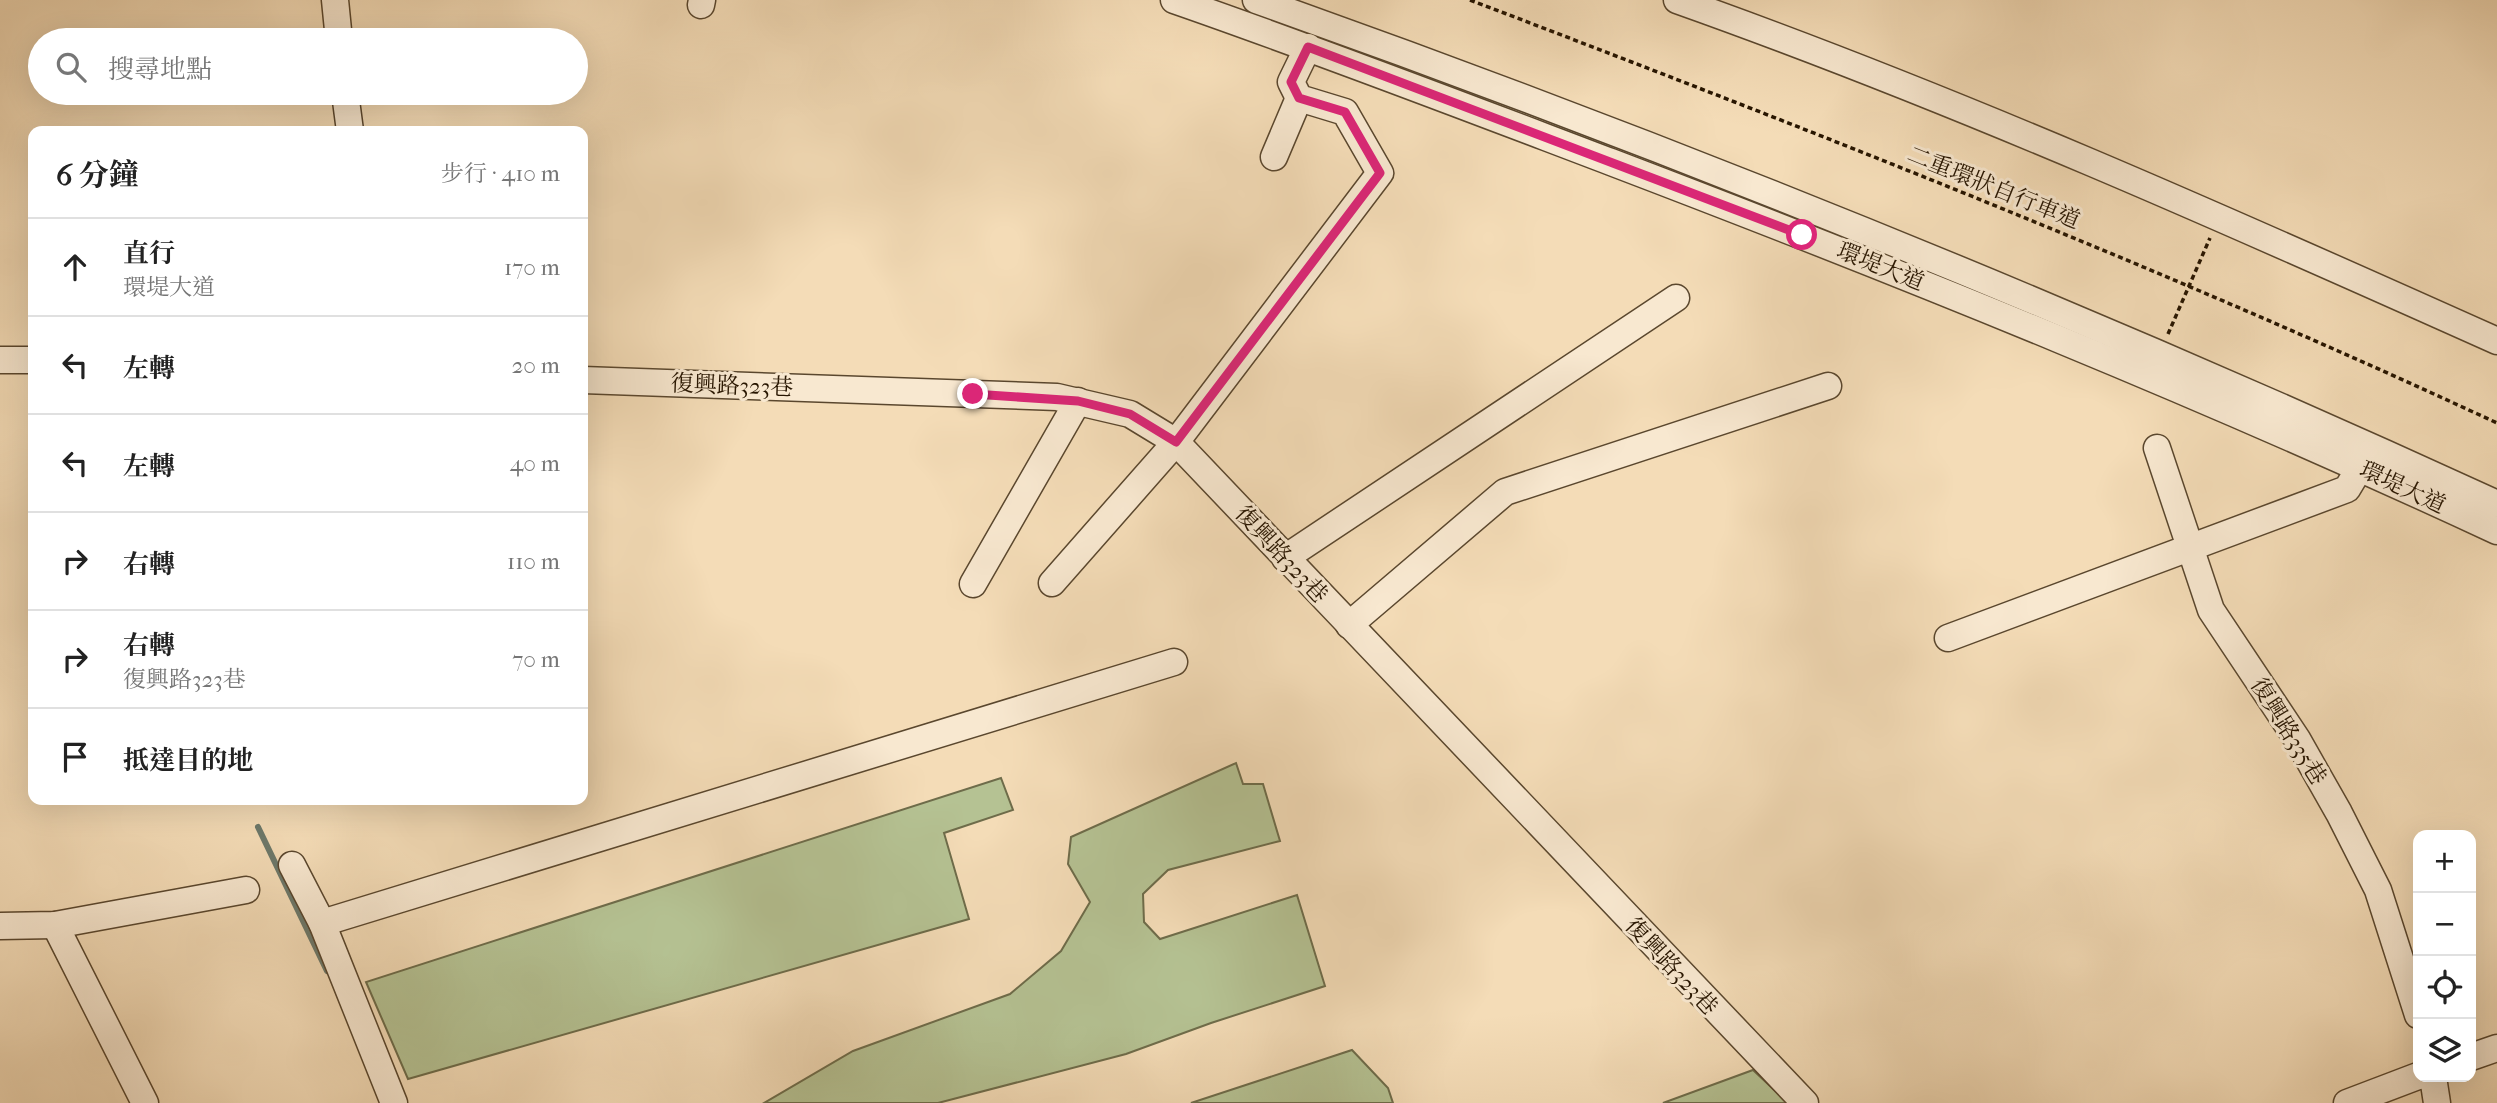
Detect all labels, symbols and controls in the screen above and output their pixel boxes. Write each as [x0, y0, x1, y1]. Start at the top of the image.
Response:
search box [28, 28, 588, 105]
icon: search [52, 48, 90, 86]
text: 搜尋地點 [108, 54, 212, 85]
street label: 二重環狀自行車道 [1903, 140, 2084, 234]
text: 6 分鐘 [56, 158, 139, 193]
text: 步行 · 410 m [441, 160, 560, 187]
route start [1786, 219, 1817, 250]
street label: 環堤大道 [1833, 237, 1929, 296]
text: 直行 [123, 238, 175, 269]
icon: ahead [56, 248, 94, 286]
text: 170 m [504, 254, 560, 281]
text: 環堤大道 [123, 274, 215, 301]
icon: left [56, 346, 94, 384]
text: 20 m [511, 352, 560, 379]
text: 左轉 [123, 353, 175, 384]
street label: 復興路323巷 [670, 370, 794, 401]
route end [957, 378, 988, 409]
icon: left [56, 444, 94, 482]
text: 40 m [510, 450, 560, 477]
text: 左轉 [123, 451, 175, 482]
street label: 環堤大道 [2355, 456, 2450, 519]
street label: 復興路323巷 [1230, 500, 1333, 608]
icon: right [56, 542, 94, 580]
text: 110 m [507, 548, 560, 575]
text: 右轉 [123, 549, 175, 580]
text: 右轉 [123, 630, 175, 661]
icon: right [56, 640, 94, 678]
text: 70 m [512, 646, 560, 673]
text: 復興路323巷 [123, 666, 246, 693]
street label: 復興路335巷 [2245, 673, 2332, 790]
icon: arrive [56, 738, 94, 776]
text: 抵達目的地 [123, 745, 253, 776]
map controls [2413, 830, 2476, 1082]
button: + [2413, 830, 2476, 893]
button: − [2413, 893, 2476, 956]
street label: 復興路323巷 [1620, 912, 1723, 1020]
button: locate [2413, 956, 2476, 1019]
button: layers [2413, 1019, 2476, 1082]

